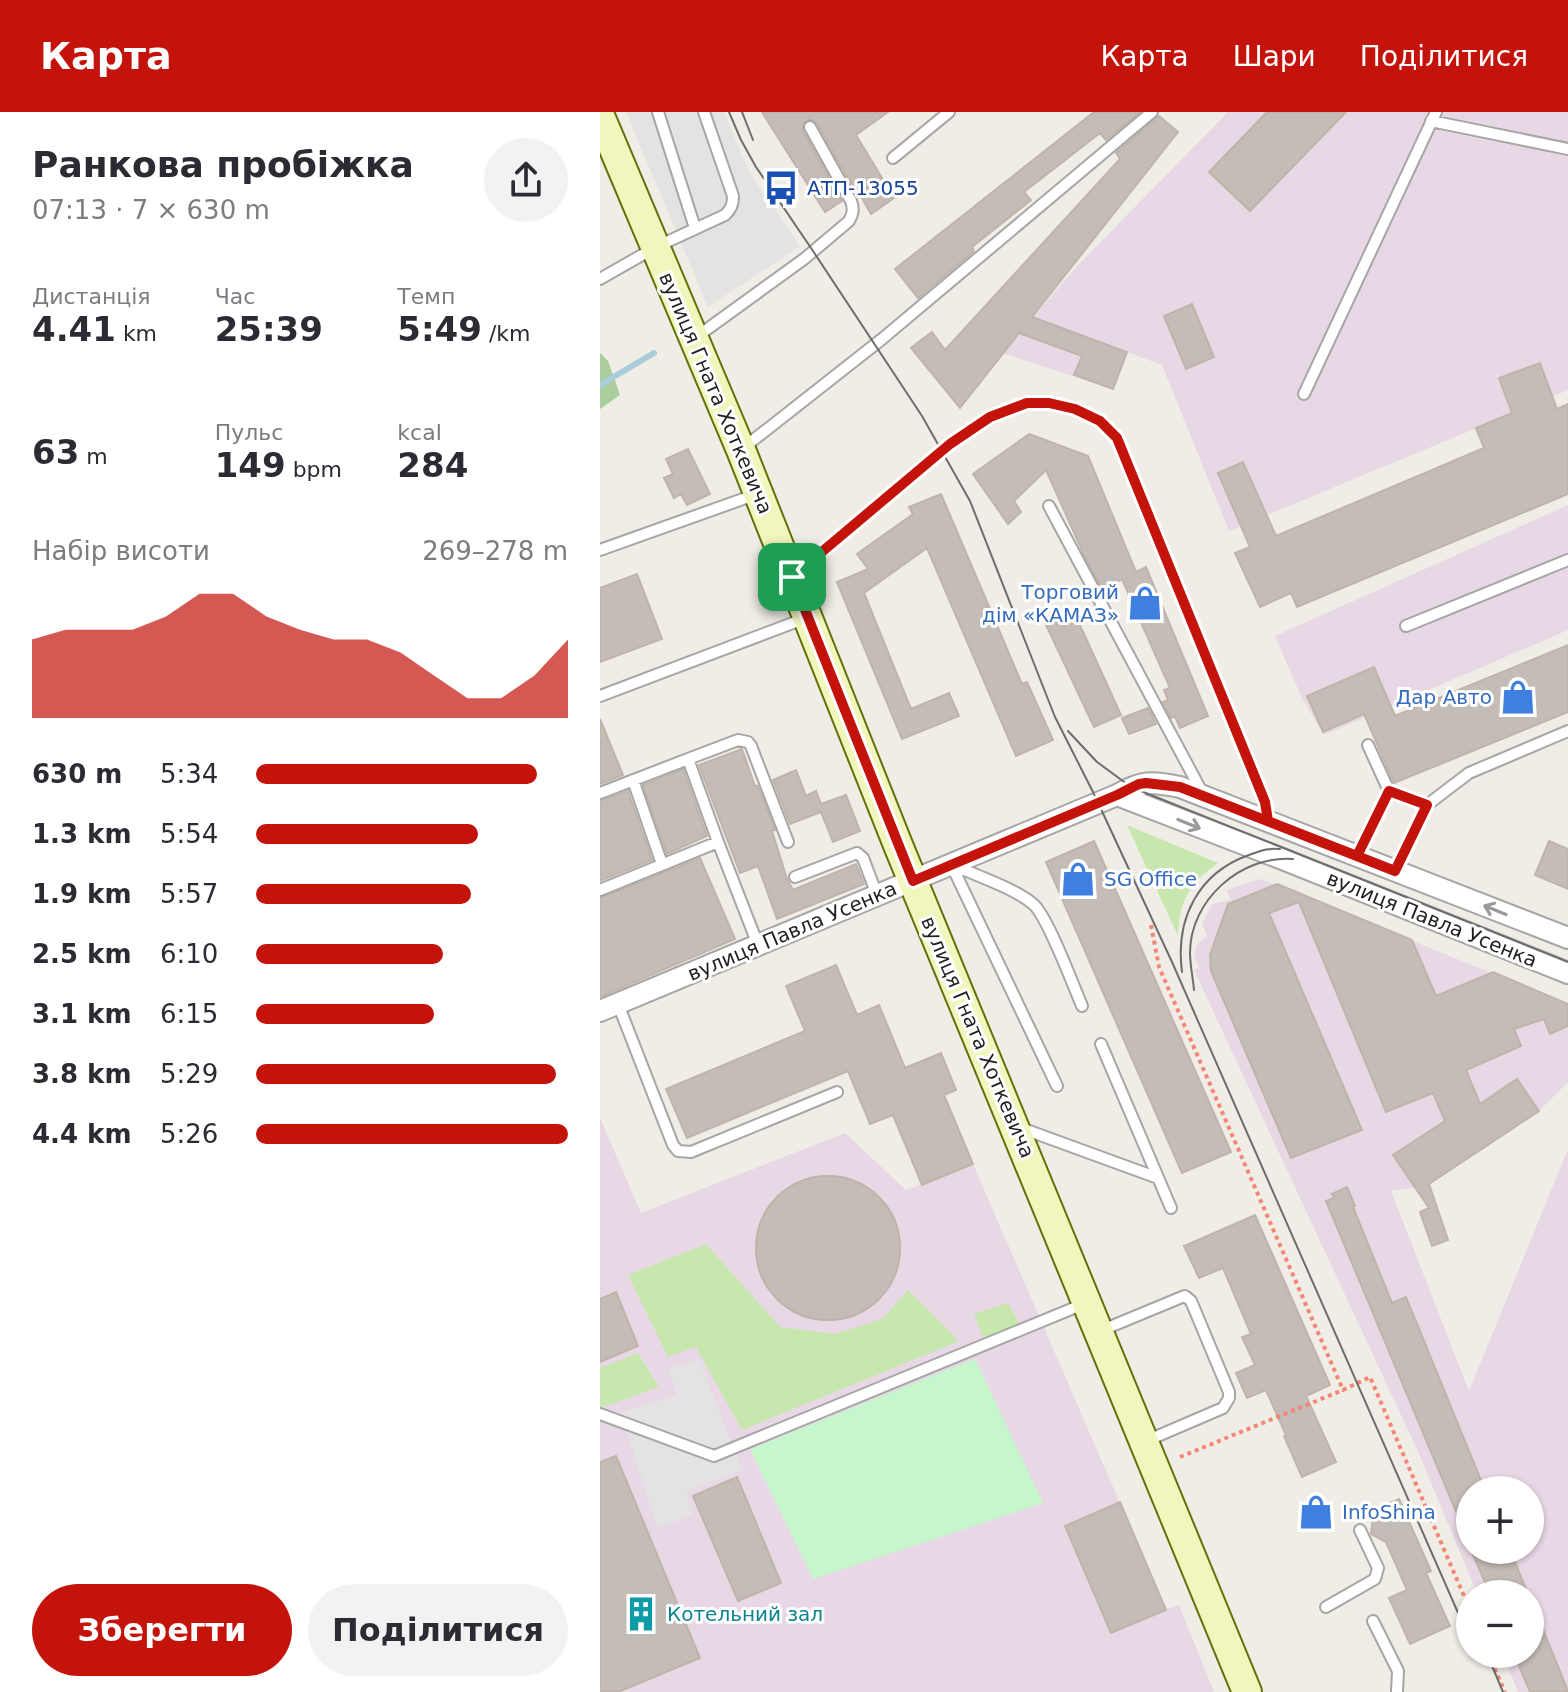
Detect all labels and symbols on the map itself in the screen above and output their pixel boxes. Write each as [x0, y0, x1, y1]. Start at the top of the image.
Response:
bus stop icon: АТП-13055 [762, 169, 800, 207]
place label: АТП-13055 [807, 176, 919, 200]
street label: вулиця Гната Хоткевича [654, 269, 778, 517]
pin [758, 543, 826, 611]
place label: Торговий дім «КАМАЗ» [982, 580, 1119, 627]
shop icon: Торговий дім «КАМАЗ» [1126, 584, 1164, 622]
shop icon: Дар Авто [1499, 678, 1537, 716]
place label: Дар Авто [1396, 685, 1492, 709]
one-way arrow [1176, 818, 1201, 832]
shop icon: SG Office [1059, 860, 1097, 898]
street label: вулиця Павла Усенка [1323, 866, 1541, 972]
place label: SG Office [1104, 867, 1197, 891]
street label: вулиця Павла Усенка [684, 876, 900, 986]
one-way arrow [1483, 902, 1508, 916]
street label: вулиця Гната Хоткевича [916, 913, 1040, 1161]
shop icon: InfoShina [1297, 1493, 1335, 1531]
place label: InfoShina [1342, 1500, 1436, 1524]
building icon: Котельний зал [622, 1595, 660, 1633]
place label: Котельний зал [667, 1602, 823, 1626]

